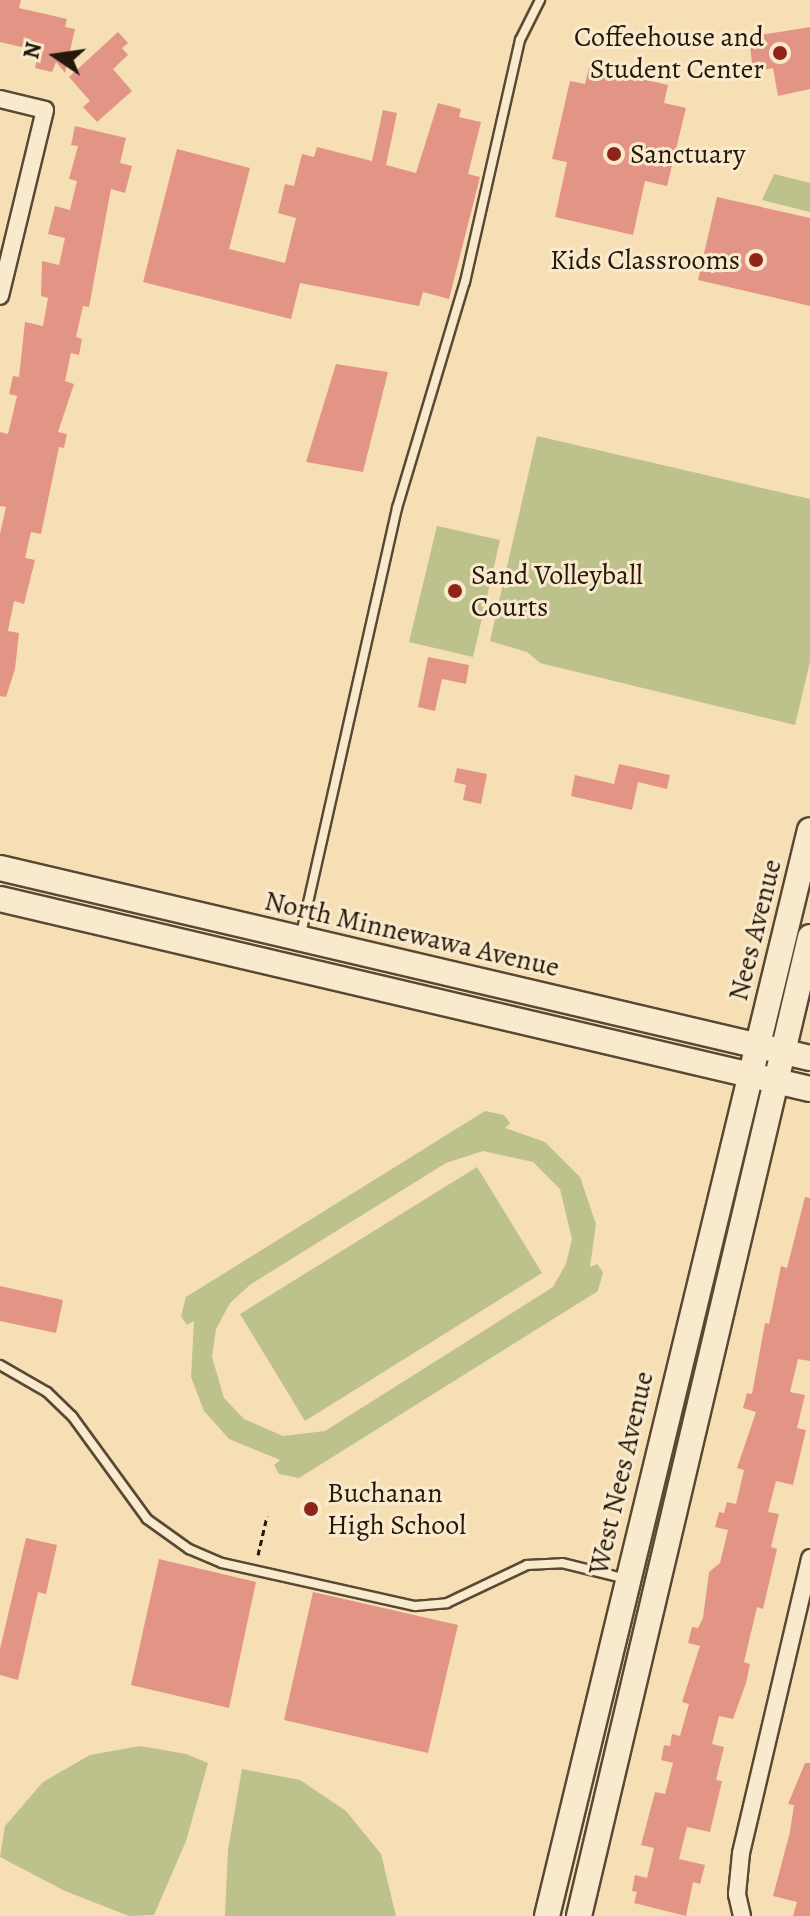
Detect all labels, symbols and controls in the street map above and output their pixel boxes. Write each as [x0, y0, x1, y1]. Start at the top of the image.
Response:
north arrow [16, 16, 96, 96]
place label: Coffeehouse and Student Center [574, 20, 764, 86]
text: N [16, 39, 49, 62]
marker: Coffeehouse and Student Center [771, 44, 789, 62]
place label: Sanctuary [630, 137, 746, 171]
marker: Sanctuary [605, 145, 623, 163]
place label: Kids Classrooms [550, 243, 740, 277]
marker: Kids Classrooms [747, 251, 765, 269]
place label: Sand Volleyball Courts [471, 558, 643, 624]
marker: Sand Volleyball Courts [446, 582, 464, 600]
street label: Nees Avenue [721, 856, 789, 1004]
street label: North Minnewawa Avenue [261, 884, 563, 984]
street label: West Nees Avenue [581, 1368, 661, 1578]
place label: Buchanan High School [327, 1476, 466, 1542]
marker: Buchanan High School [302, 1500, 320, 1518]

